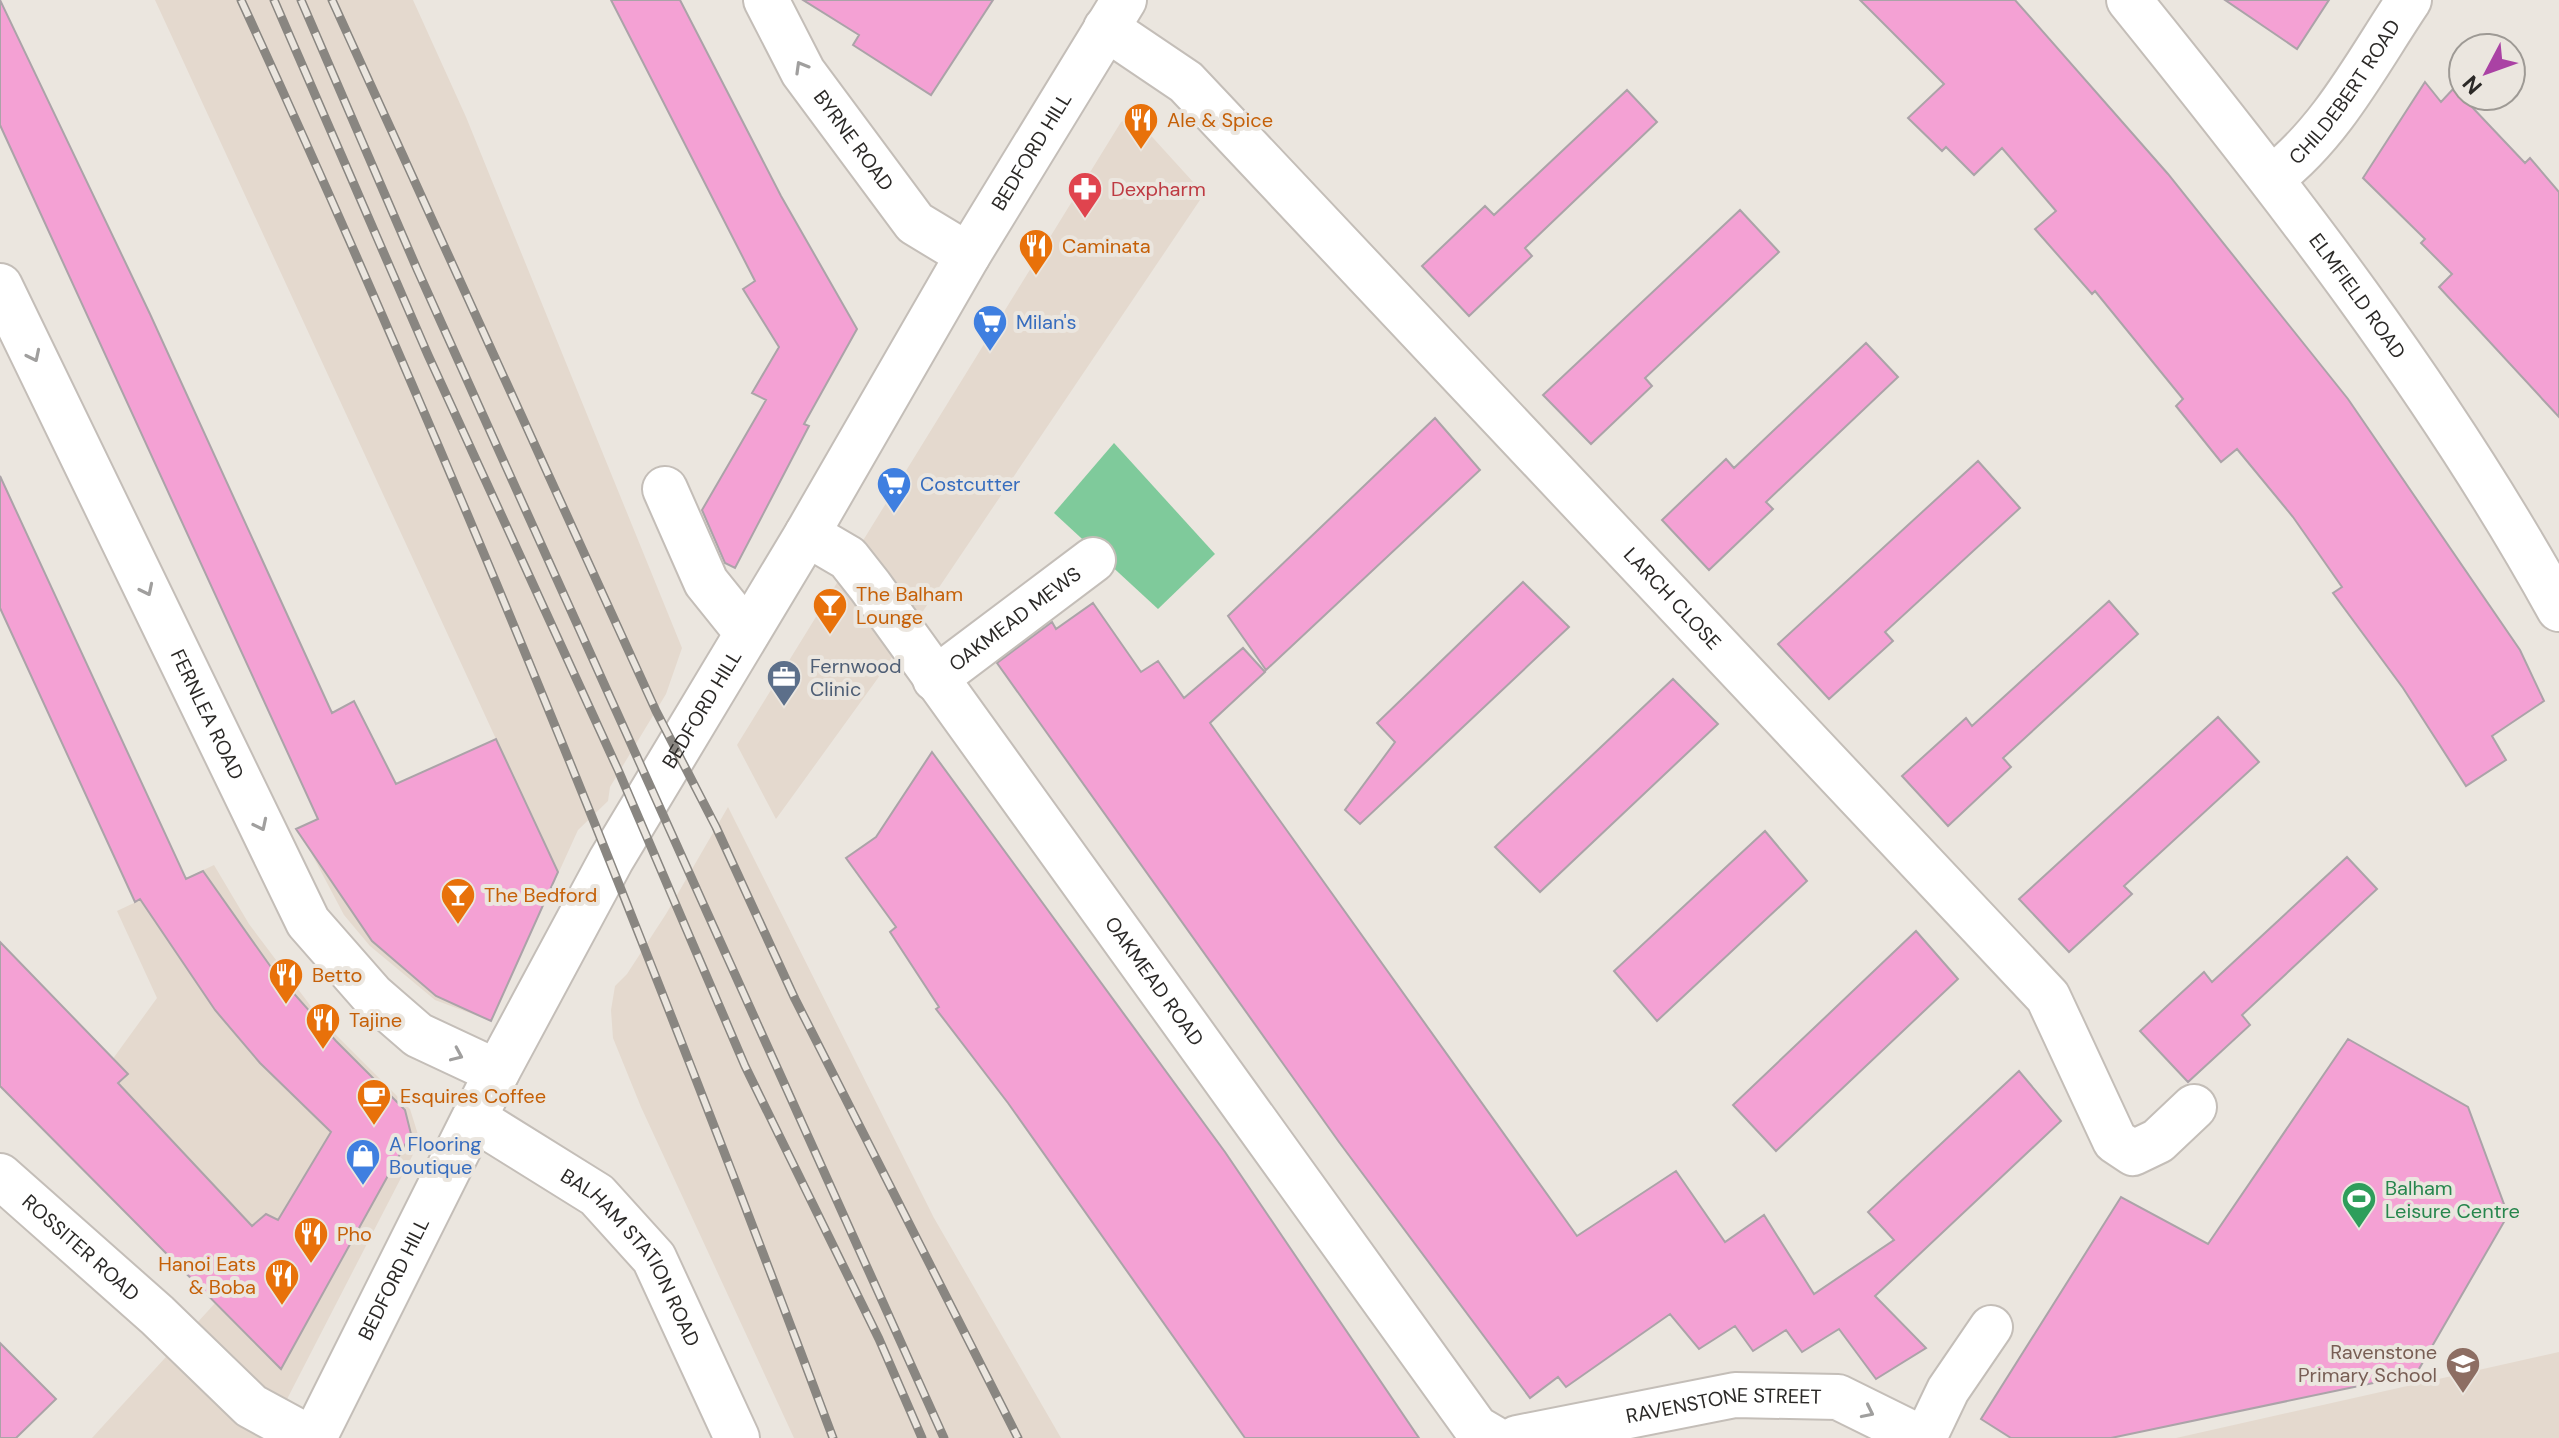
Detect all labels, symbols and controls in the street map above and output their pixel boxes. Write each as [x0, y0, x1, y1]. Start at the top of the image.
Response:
street label: CHILDEBERT ROAD [2283, 14, 2406, 170]
north arrow [2447, 32, 2527, 112]
one-way arrow [795, 61, 811, 75]
text: N [2456, 69, 2488, 100]
street label: BYRNE ROAD [808, 85, 900, 196]
street label: BEDFORD HILL [985, 87, 1077, 215]
restaurant icon: Ale & Spice [1122, 101, 1160, 151]
place label: Ale & Spice [1167, 107, 1273, 133]
pharmacy icon: Dexpharm [1066, 170, 1104, 220]
place label: Dexpharm [1111, 176, 1206, 202]
restaurant icon: Caminata [1017, 227, 1055, 277]
street label: ELMFIELD ROAD [2304, 228, 2412, 364]
place label: Caminata [1062, 233, 1151, 259]
supermarket icon: Milan's [971, 303, 1009, 353]
place label: Milan's [1016, 309, 1077, 335]
one-way arrow [24, 348, 40, 363]
supermarket icon: Costcutter [875, 465, 913, 515]
place label: Costcutter [920, 471, 1020, 497]
street label: LARCH CLOSE [1618, 542, 1727, 655]
street label: OAKMEAD MEWS [944, 561, 1086, 677]
place label: The Balham Lounge [856, 581, 963, 630]
one-way arrow [138, 582, 153, 597]
bar icon: The Balham Lounge [811, 586, 849, 636]
street label: FERNLEA ROAD [165, 645, 250, 784]
street label: BEDFORD HILL [656, 645, 747, 773]
place label: Fernwood Clinic [810, 653, 902, 702]
office icon: Fernwood Clinic [765, 658, 803, 708]
one-way arrow [251, 816, 266, 831]
bar icon: The Bedford [439, 876, 477, 926]
place label: The Bedford [484, 882, 597, 908]
street label: OAKMEAD ROAD [1099, 911, 1210, 1051]
restaurant icon: Betto [267, 956, 305, 1006]
place label: Betto [312, 962, 362, 988]
restaurant icon: Tajine [304, 1001, 342, 1051]
place label: Tajine [349, 1007, 402, 1033]
one-way arrow [449, 1045, 463, 1061]
cafe icon: Esquires Coffee [355, 1077, 393, 1127]
place label: Esquires Coffee [400, 1083, 546, 1109]
place label: A Flooring Boutique [389, 1131, 481, 1180]
shop icon: A Flooring Boutique [344, 1137, 382, 1187]
street label: BALHAM STATION ROAD [556, 1163, 706, 1351]
place label: Balham Leisure Centre [2385, 1175, 2520, 1224]
sports icon: Balham Leisure Centre [2340, 1180, 2378, 1230]
street label: ROSSITER ROAD [17, 1189, 145, 1307]
street label: BEDFORD HILL [352, 1213, 435, 1344]
restaurant icon: Pho [292, 1215, 330, 1265]
place label: Pho [337, 1221, 372, 1247]
place label: Hanoi Eats & Boba [158, 1251, 256, 1300]
restaurant icon: Hanoi Eats & Boba [263, 1257, 301, 1307]
place label: Ravenstone Primary School [2298, 1339, 2437, 1388]
school or university icon: Ravenstone Primary School [2444, 1345, 2482, 1395]
street label: RAVENSTONE STREET [1624, 1382, 1822, 1429]
one-way arrow [1859, 1402, 1874, 1417]

